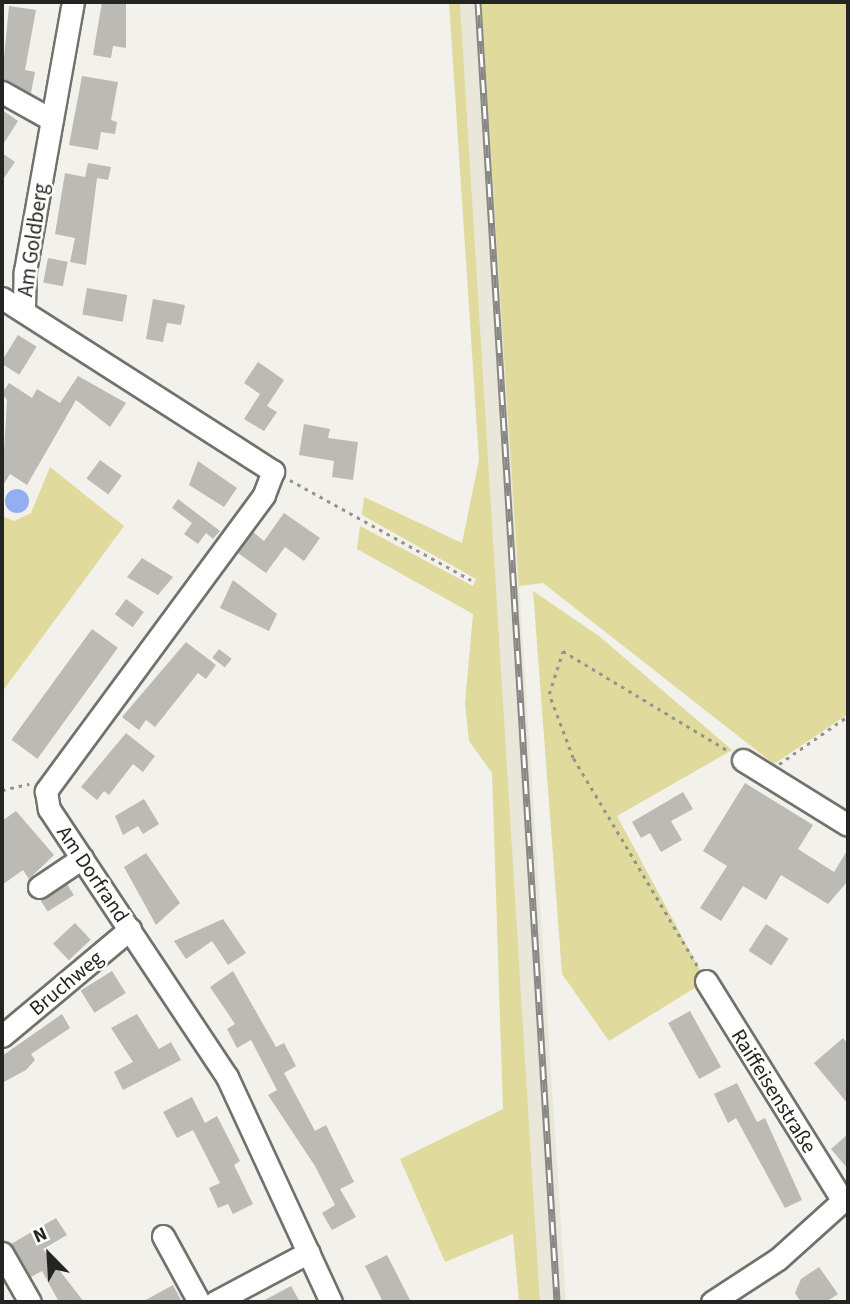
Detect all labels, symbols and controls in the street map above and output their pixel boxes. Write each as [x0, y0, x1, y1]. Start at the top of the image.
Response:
street label: Am Goldberg [13, 182, 53, 298]
street label: Am Dorfrand [51, 821, 135, 927]
street label: Bruchweg [24, 945, 108, 1021]
street label: Raiffeisenstraße [726, 1024, 822, 1158]
north arrow [14, 1220, 84, 1290]
text: N [29, 1220, 52, 1250]

